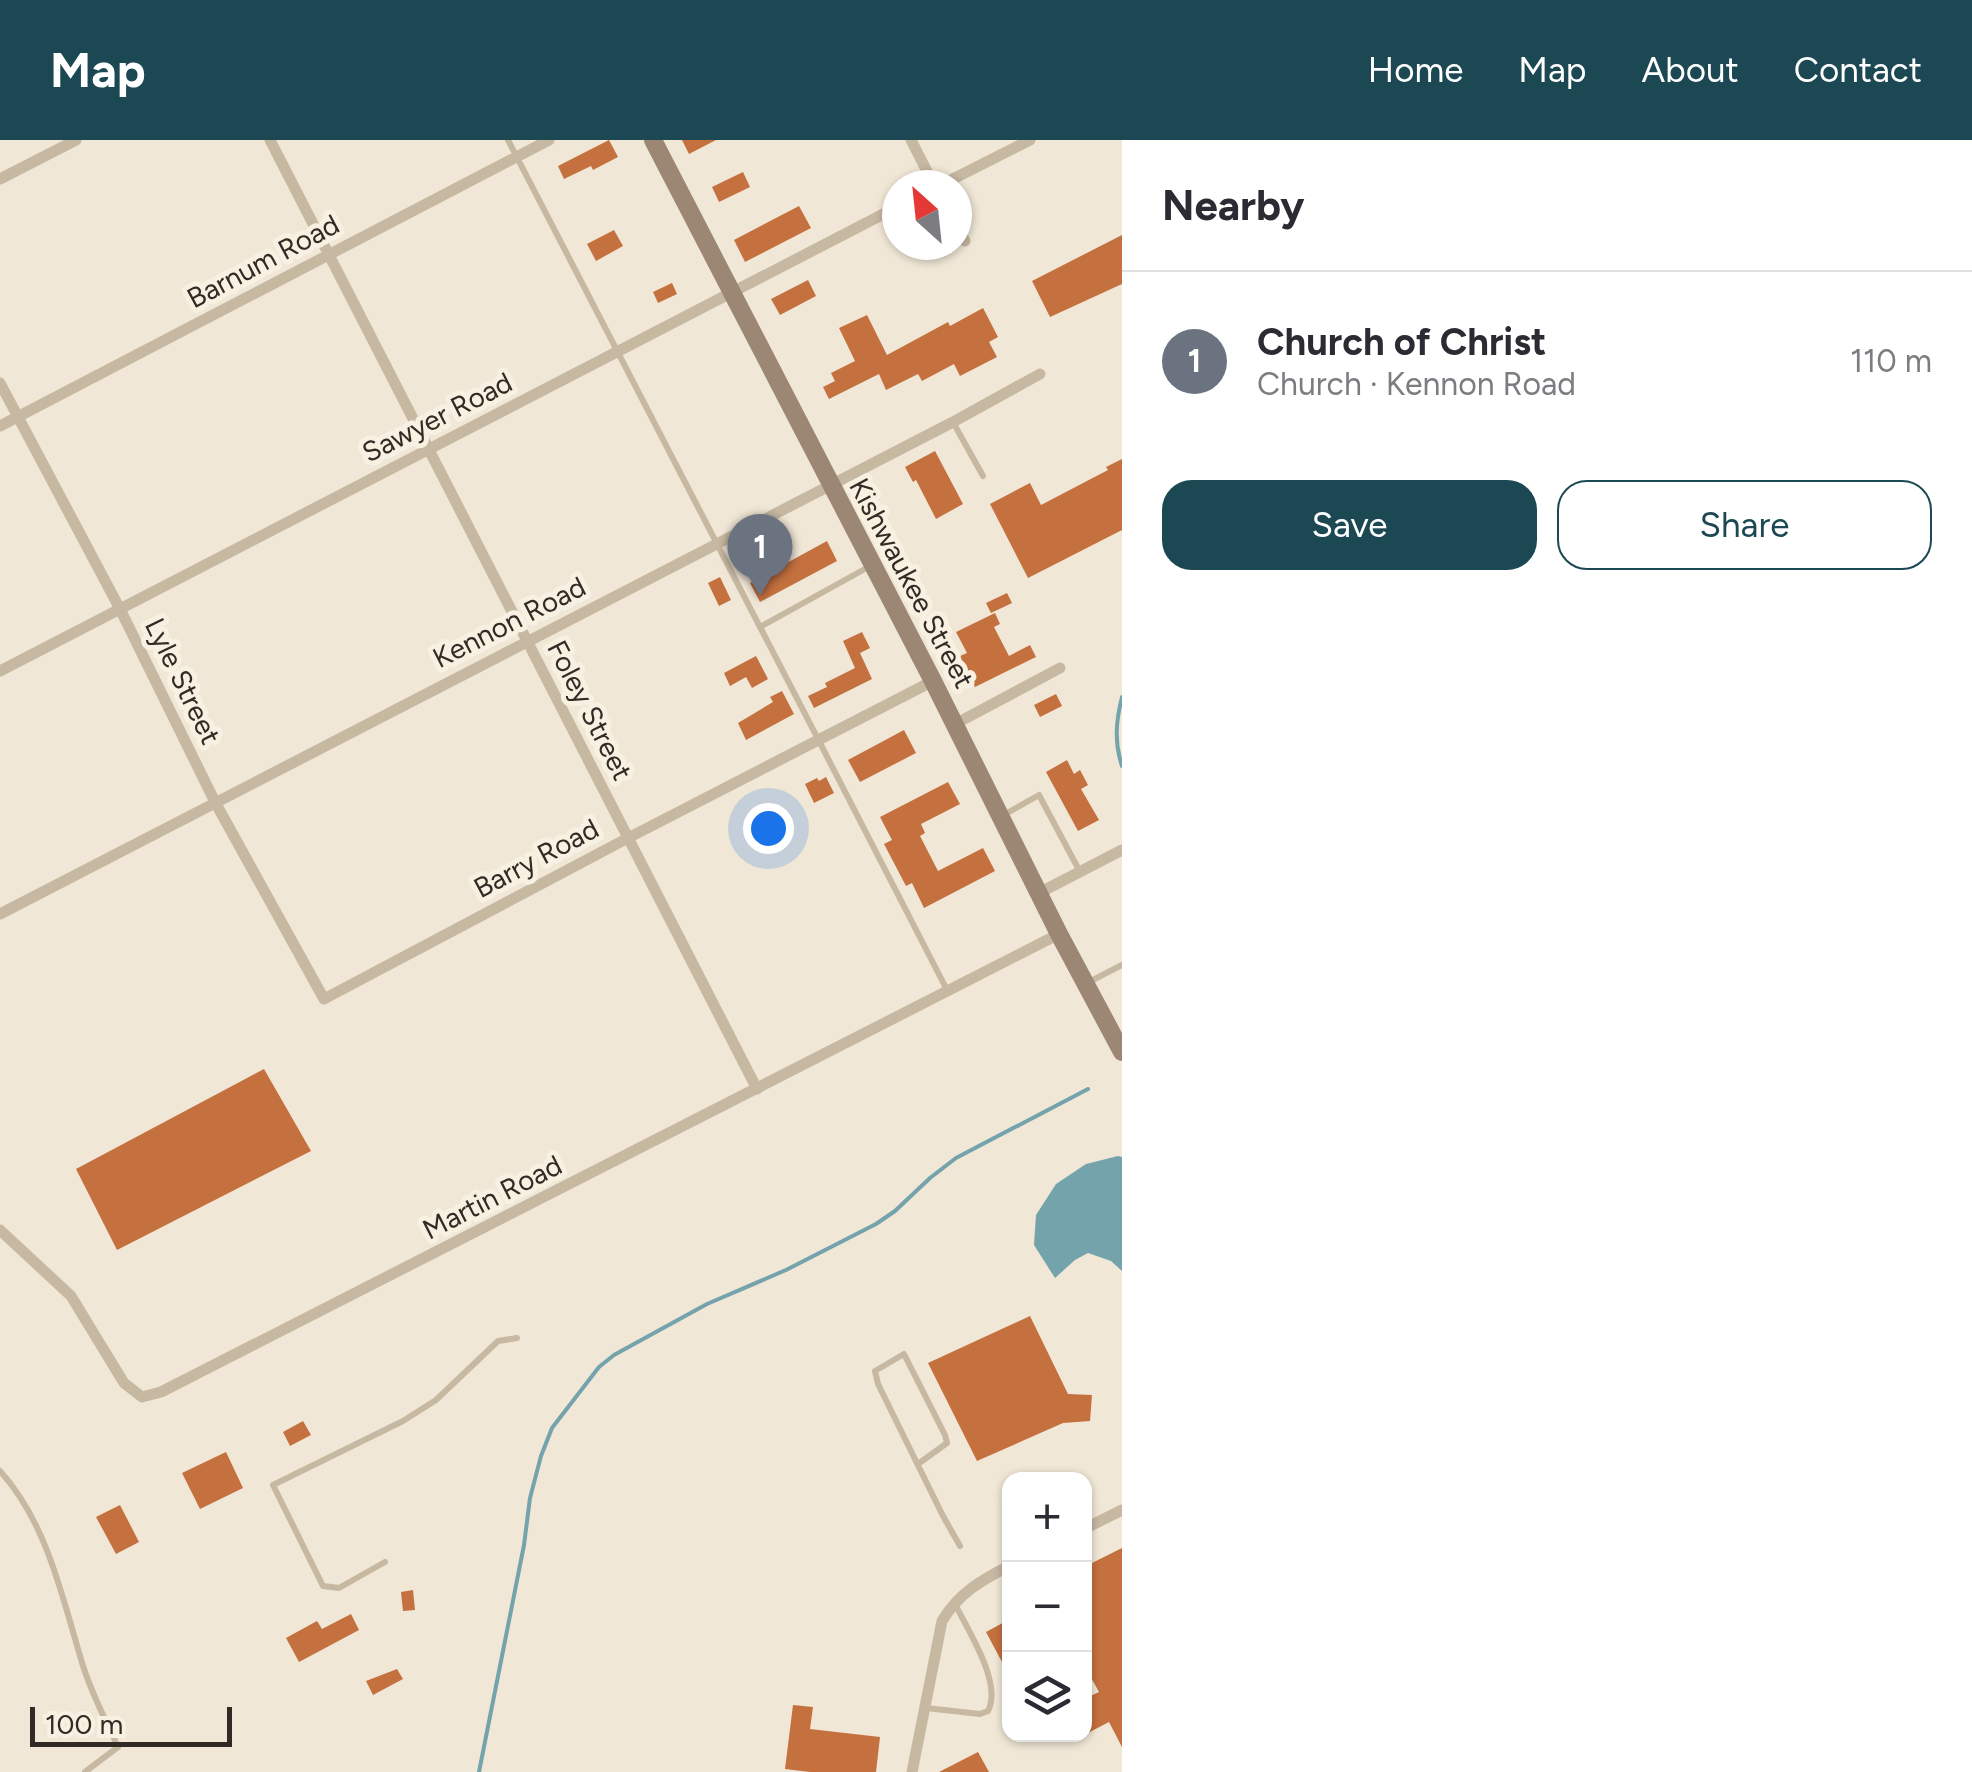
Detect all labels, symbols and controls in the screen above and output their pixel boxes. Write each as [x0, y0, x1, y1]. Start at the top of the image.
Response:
text: Map [50, 41, 146, 99]
text: Home [1368, 49, 1463, 91]
text: Map [1518, 49, 1587, 91]
text: About [1642, 49, 1739, 91]
text: Contact [1794, 49, 1922, 91]
north arrow [882, 170, 972, 260]
text: Nearby [1162, 180, 1304, 231]
street label: Barnum Road [181, 207, 345, 315]
text: Church of Christ [1257, 319, 1546, 365]
text: 1 [1188, 342, 1201, 380]
text: 110 m [1850, 342, 1932, 380]
street label: Sawyer Road [356, 365, 518, 469]
text: Church · Kennon Road [1257, 365, 1576, 403]
street label: Kishwaukee Street [842, 472, 982, 694]
button: Save [1162, 480, 1537, 570]
button: Share [1557, 480, 1932, 570]
pin: 1 [728, 514, 792, 596]
street label: Kennon Road [427, 569, 591, 675]
street label: Lyle Street [138, 612, 228, 750]
street label: Foley Street [540, 634, 640, 786]
your location [743, 803, 794, 854]
street label: Barry Road [468, 811, 604, 905]
street label: Martin Road [417, 1147, 567, 1247]
map controls [1002, 1472, 1092, 1742]
button: + [1002, 1472, 1092, 1562]
button: − [1002, 1562, 1092, 1652]
button: layers [1002, 1652, 1092, 1742]
scale bar [30, 1702, 232, 1746]
text: 100 m [45, 1707, 123, 1741]

